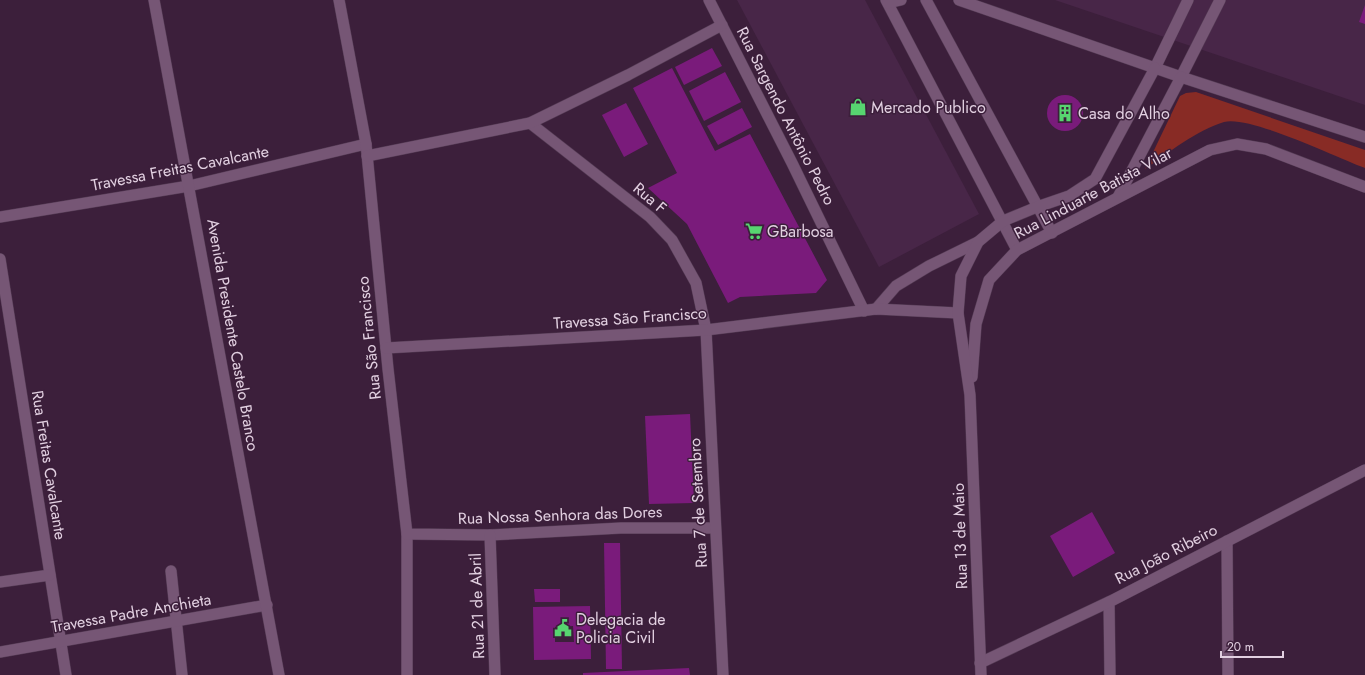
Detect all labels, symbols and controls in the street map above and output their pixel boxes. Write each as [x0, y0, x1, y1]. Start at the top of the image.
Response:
street label: Rua Sargendo Antônio Pedro [731, 23, 841, 209]
place label: Mercado Publico [871, 96, 986, 119]
shop icon: Mercado Publico [848, 97, 868, 117]
place label: Casa do Alho [1078, 102, 1170, 125]
building icon: Casa do Alho [1055, 103, 1075, 123]
street label: Travessa Freitas Cavalcante [89, 139, 271, 197]
street label: Rua Linduarte Batista Vilar [1010, 141, 1177, 245]
street label: Rua F [628, 177, 672, 219]
street label: Avenida Presidente Castelo Branco [201, 217, 265, 453]
place label: GBarbosa [767, 220, 834, 243]
supermarket icon: GBarbosa [744, 221, 764, 241]
street label: Rua São Francisco [351, 275, 387, 401]
street label: Travessa São Francisco [553, 301, 708, 335]
street label: Rua Freitas Cavalcante [26, 389, 72, 541]
street label: Rua 7 de Setembro [683, 437, 713, 568]
street label: Rua 13 de Maio [947, 482, 973, 590]
street label: Rua Nossa Senhora das Dores [457, 500, 663, 530]
street label: Rua João Ribeiro [1111, 518, 1222, 590]
street label: Rua 21 de Abril [464, 553, 490, 659]
street label: Travessa Padre Anchieta [49, 588, 213, 638]
place label: Delegacia de Policia Civil [576, 608, 666, 649]
public building icon: Delegacia de Policia Civil [553, 618, 573, 638]
scale bar [1221, 633, 1283, 659]
text: 20 m [1227, 638, 1254, 656]

